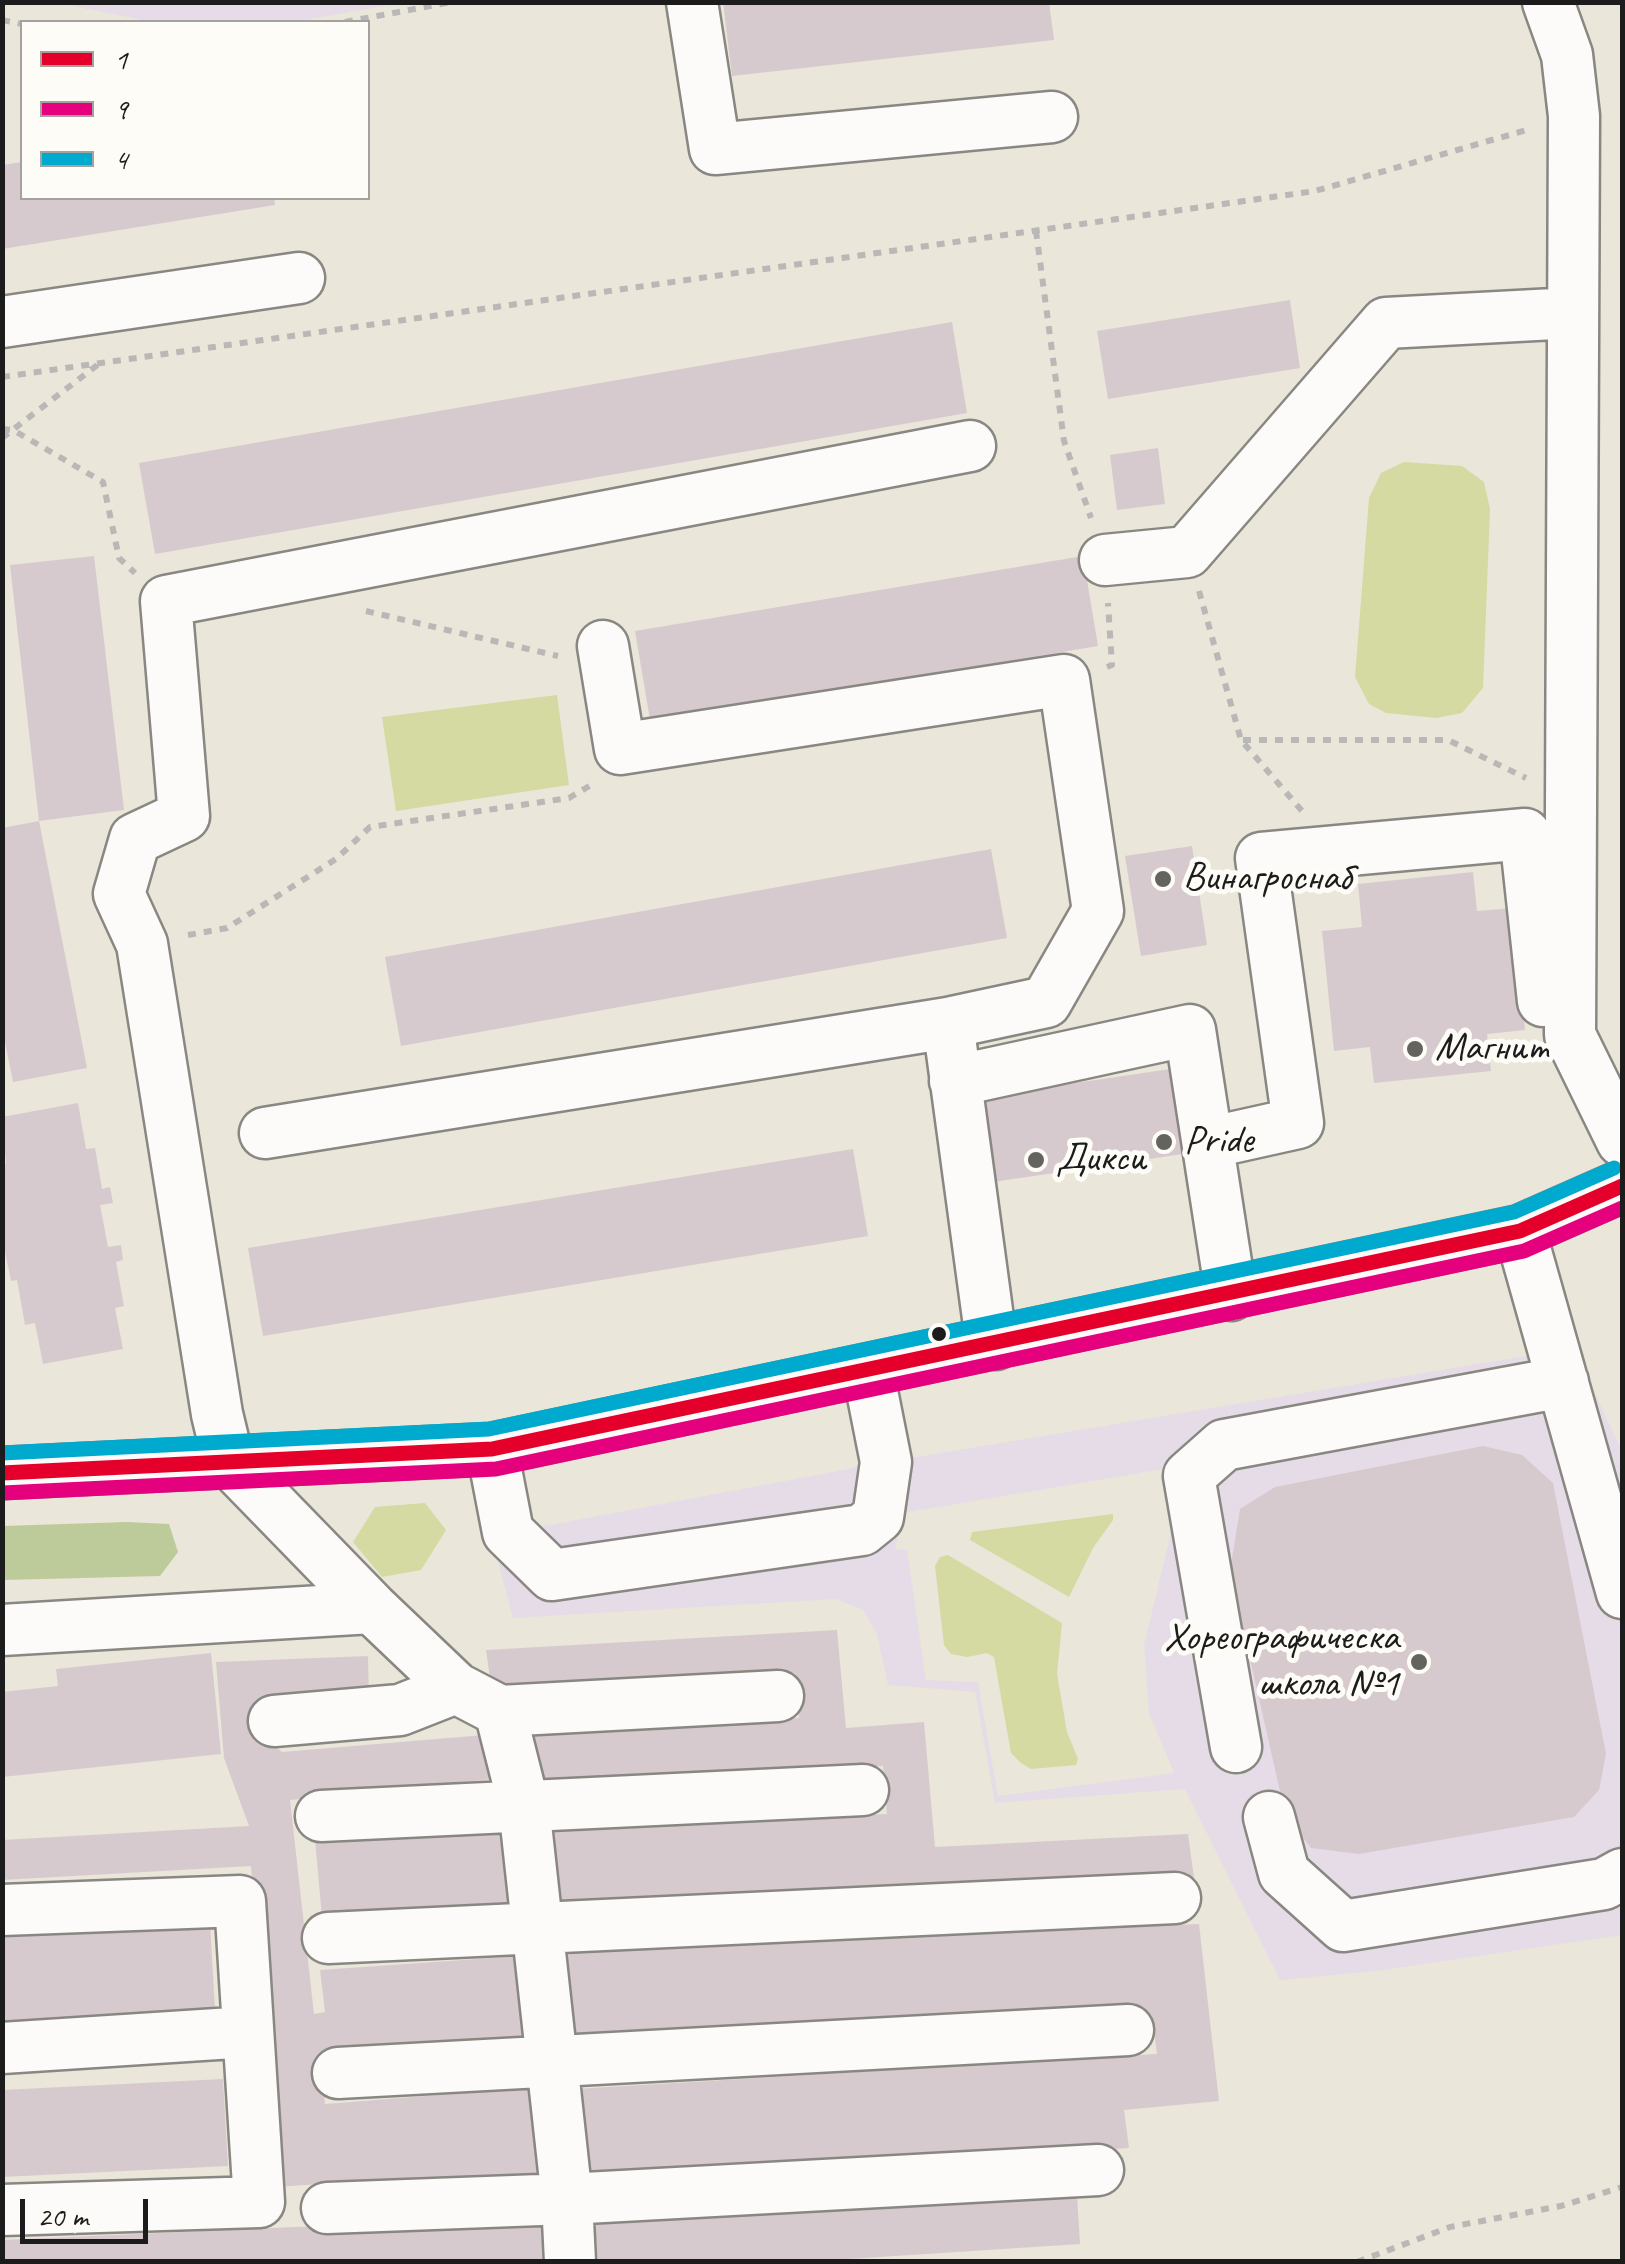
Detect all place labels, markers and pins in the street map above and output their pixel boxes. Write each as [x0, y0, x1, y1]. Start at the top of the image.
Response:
place label: Винагроснаб [1183, 855, 1351, 903]
marker: Винагроснаб [1152, 868, 1174, 890]
place label: Магнит [1435, 1025, 1549, 1073]
marker: Магнит [1404, 1038, 1426, 1060]
place label: Pride [1184, 1118, 1253, 1166]
marker: Pride [1153, 1131, 1175, 1153]
place label: Дикси [1056, 1136, 1145, 1184]
marker: Дикси [1025, 1149, 1047, 1171]
unlabelled marker [929, 1324, 949, 1344]
place label: Хореографическа школа №1 [1164, 1615, 1399, 1709]
marker: Хореографическа школа №1 [1408, 1651, 1430, 1673]

